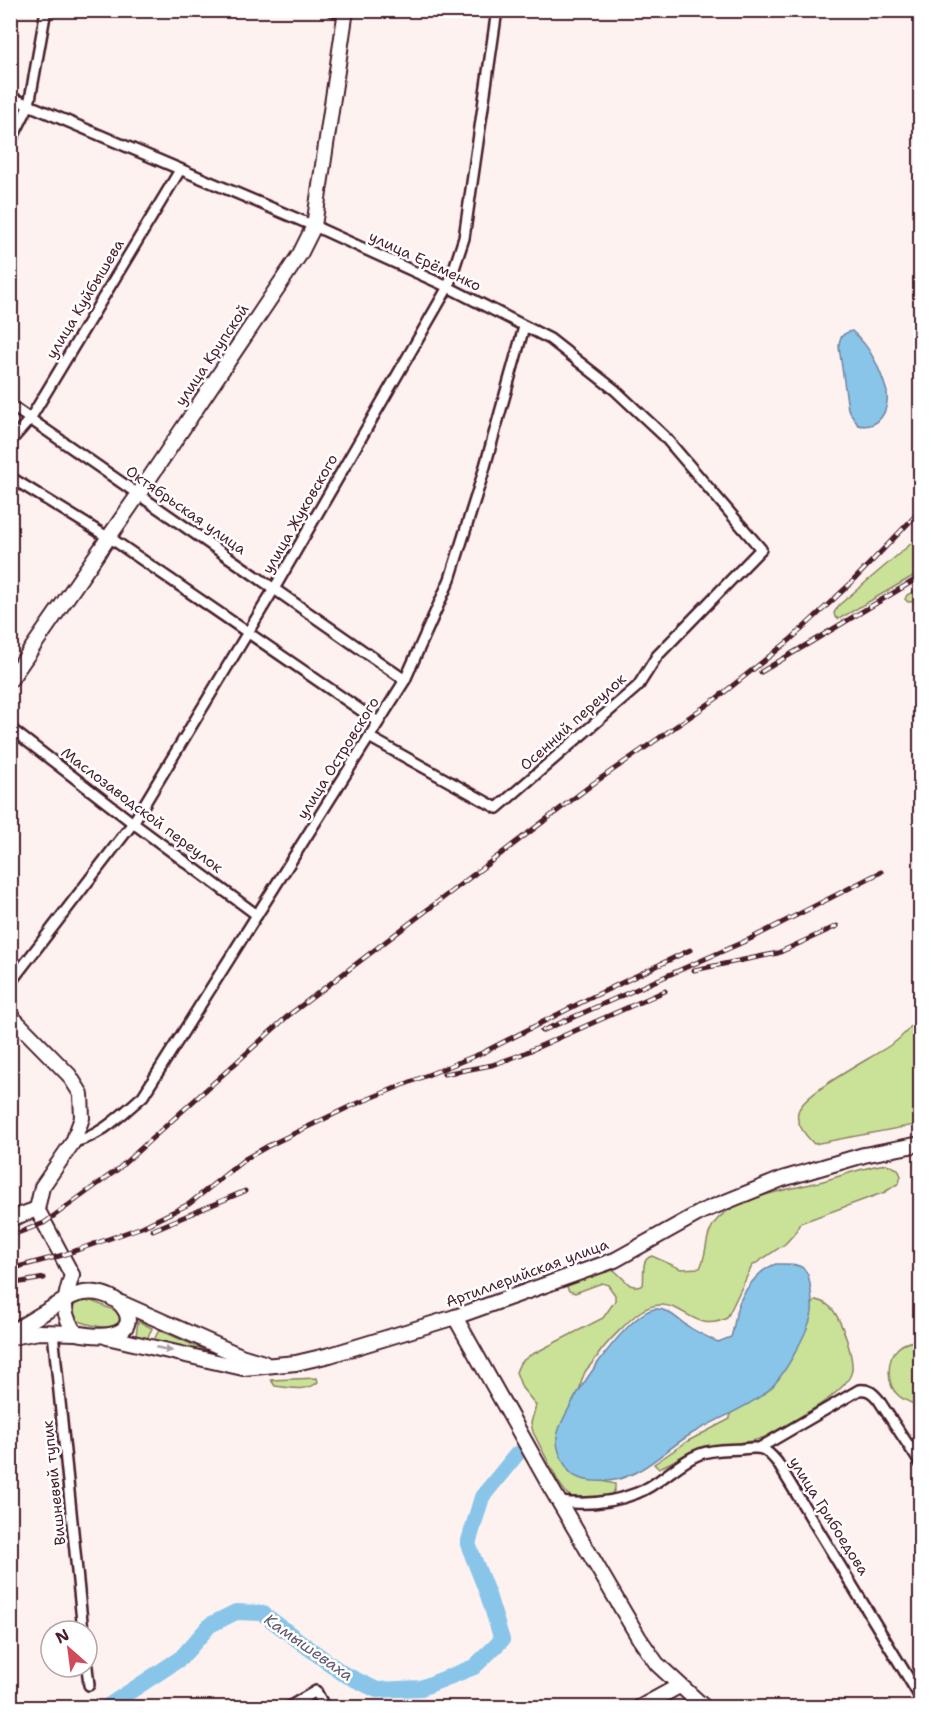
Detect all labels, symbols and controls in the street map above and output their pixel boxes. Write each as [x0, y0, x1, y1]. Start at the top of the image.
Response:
street label: улица Ерёменко [366, 226, 484, 296]
street label: улица Куйбышева [41, 235, 129, 363]
street label: улица Крупской [171, 300, 254, 410]
street label: улица Жуковского [258, 450, 342, 578]
street label: Октябрьская улица [122, 461, 251, 560]
street label: Осенний переулок [516, 669, 630, 775]
street label: улица Островского [292, 693, 384, 823]
street label: Маслозаводской переулок [57, 743, 227, 877]
street label: Артиллерийская улица [443, 1234, 612, 1312]
one-way arrow [155, 1344, 173, 1354]
street label: Вишневый тупик [38, 1420, 70, 1546]
street label: улица Грибоедова [784, 1453, 874, 1580]
water label: Камышеваха [260, 1609, 357, 1686]
north arrow [39, 1619, 99, 1679]
text: N [52, 1624, 73, 1648]

